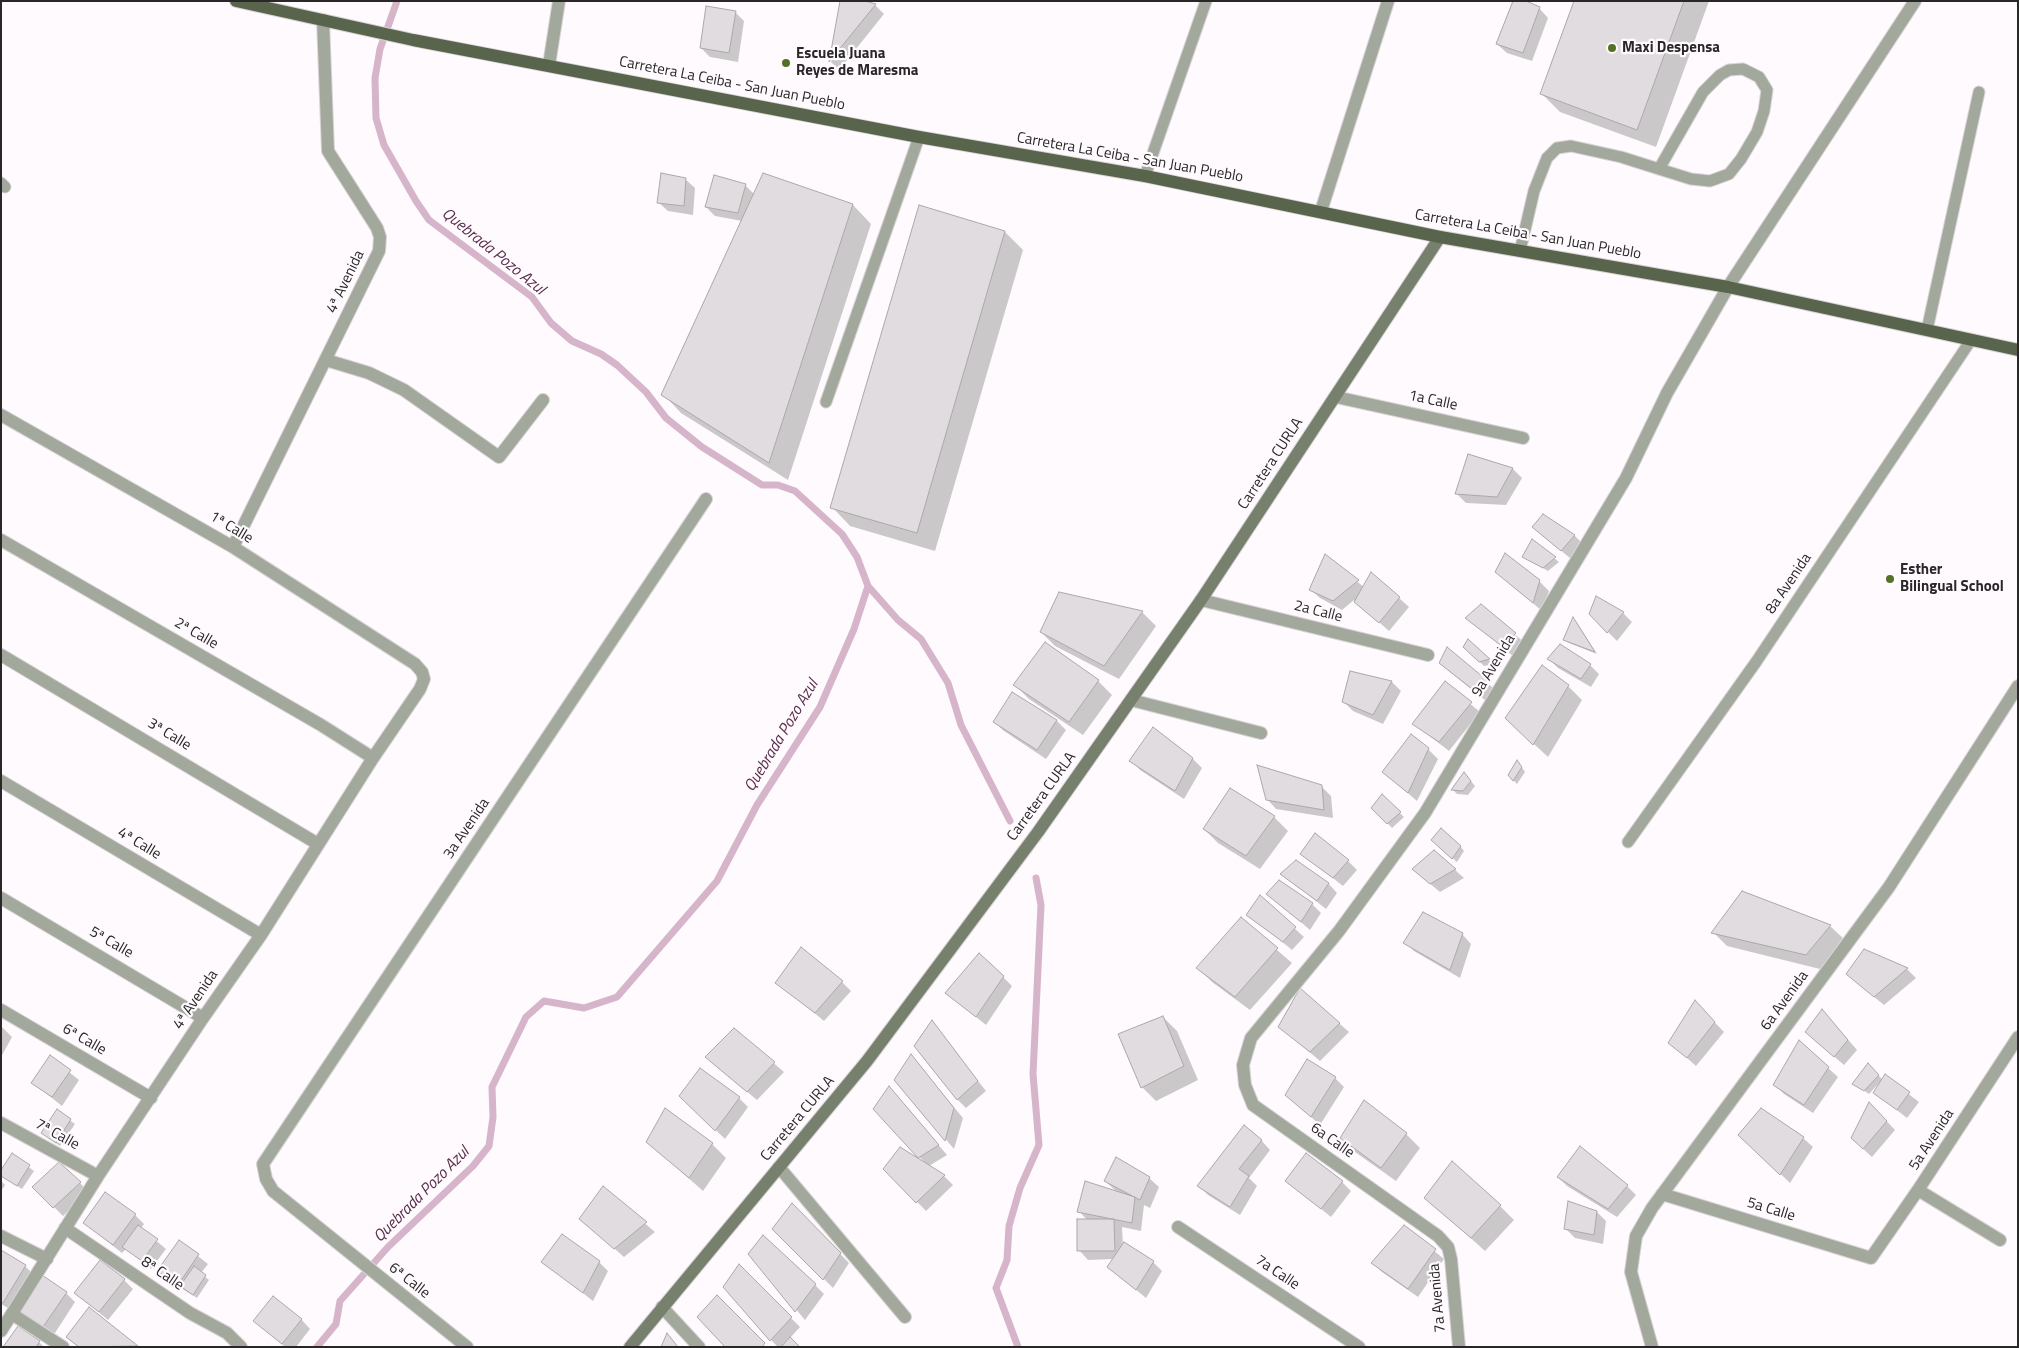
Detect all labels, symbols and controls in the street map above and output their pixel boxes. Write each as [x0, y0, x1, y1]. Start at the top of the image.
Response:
place label: Maxi Despensa [1622, 39, 1720, 57]
marker: Maxi Despensa [1606, 42, 1618, 54]
place label: Escuela Juana Reyes de Maresma [796, 45, 918, 80]
street label: Carretera La Ceiba - San Juan Pueblo [618, 53, 846, 115]
marker: Escuela Juana Reyes de Maresma [780, 57, 792, 69]
street label: Carretera La Ceiba - San Juan Pueblo [1015, 129, 1245, 187]
water label: Quebrada Pozo Azul [437, 204, 549, 300]
street label: Carretera La Ceiba - San Juan Pueblo [1413, 206, 1643, 264]
street label: 4ª Avenida [323, 248, 369, 316]
street label: 1a Calle [1407, 387, 1459, 415]
street label: Carretera CURLA [1235, 415, 1307, 513]
street label: 1ª Calle [206, 508, 256, 548]
street label: 8a Avenida [1762, 550, 1816, 618]
place label: Esther Bilingual School [1900, 561, 2004, 596]
marker: Esther Bilingual School [1884, 573, 1896, 585]
street label: 2a Calle [1292, 597, 1344, 627]
street label: 2ª Calle [171, 614, 221, 654]
street label: 9a Avenida [1468, 632, 1520, 700]
water label: Quebrada Pozo Azul [741, 676, 823, 796]
street label: 3ª Calle [144, 715, 194, 755]
street label: Carretera CURLA [1004, 749, 1080, 845]
street label: 3a Avenida [440, 795, 494, 863]
street label: 4ª Calle [114, 824, 164, 864]
street label: 5ª Calle [86, 923, 136, 963]
street label: 4ª Avenida [170, 967, 222, 1033]
street label: 6a Avenida [1757, 968, 1813, 1034]
street label: 6ª Calle [59, 1020, 109, 1060]
street label: Carretera CURLA [757, 1073, 839, 1165]
street label: 5a Avenida [1906, 1106, 1958, 1174]
street label: 7ª Calle [32, 1116, 82, 1154]
street label: 6a Calle [1307, 1119, 1357, 1163]
water label: Quebrada Pozo Azul [370, 1143, 474, 1247]
street label: 5a Calle [1745, 1194, 1797, 1226]
street label: 7a Calle [1251, 1252, 1303, 1294]
street label: 8ª Calle [137, 1253, 187, 1295]
street label: 6ª Calle [385, 1259, 433, 1303]
street label: 7a Avenida [1426, 1263, 1450, 1333]

